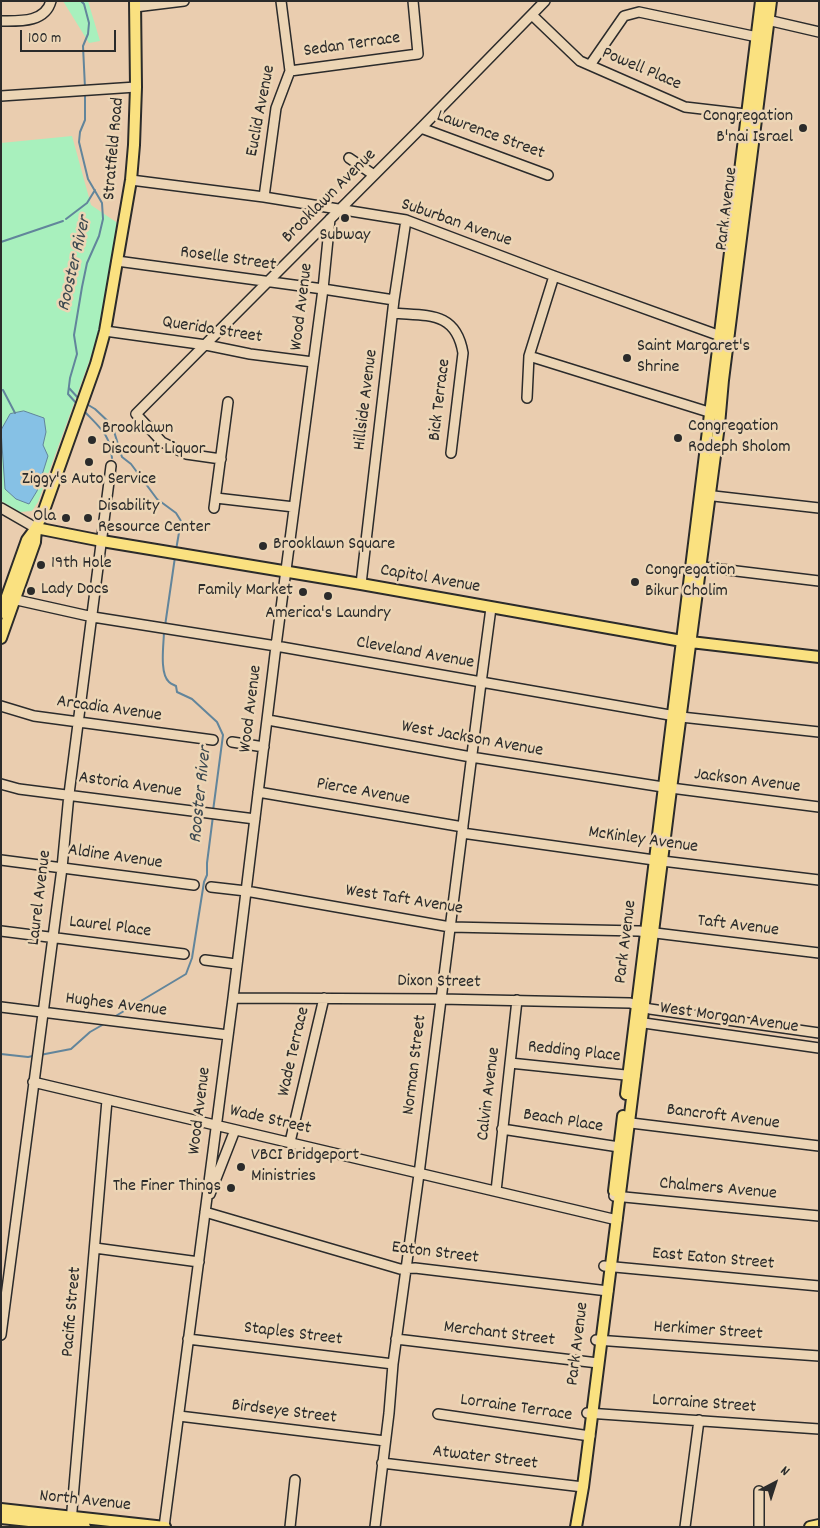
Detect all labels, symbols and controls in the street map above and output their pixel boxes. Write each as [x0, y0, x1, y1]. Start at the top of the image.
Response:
scale bar [22, 20, 119, 52]
text: 100 m [28, 28, 61, 50]
street label: Sedan Terrace [302, 29, 402, 63]
street label: Powell Place [598, 44, 684, 96]
street label: Euclid Avenue [243, 64, 281, 158]
street label: Stratfield Road [100, 97, 130, 201]
street label: Lawrence Street [433, 106, 547, 166]
place label: Congregation B'nai Israel [703, 107, 793, 150]
marker: Congregation B'nai Israel [797, 122, 809, 134]
street label: Brooklawn Avenue [278, 145, 382, 249]
street label: Park Avenue [712, 166, 744, 252]
street label: Suburban Avenue [398, 195, 514, 253]
marker: Subway [339, 212, 351, 224]
water label: Rooster River [54, 214, 98, 314]
place label: Subway [320, 226, 370, 248]
street label: Roselle Street [179, 243, 277, 277]
street label: Wood Avenue [287, 262, 319, 352]
street label: Querida Street [160, 312, 264, 350]
place label: Saint Margaret's Shrine [637, 337, 750, 379]
street label: Hillside Avenue [350, 348, 384, 452]
marker: Saint Margaret's Shrine [621, 352, 633, 364]
street label: Bick Terrace [425, 358, 457, 442]
place label: Congregation Rodeph Sholom [688, 417, 791, 459]
place label: Brooklawn Discount Liquor [102, 419, 205, 462]
marker: Congregation Rodeph Sholom [672, 432, 684, 444]
marker: Brooklawn Discount Liquor [86, 434, 98, 446]
marker: Ziggy's Auto Service [83, 456, 95, 468]
place label: Ziggy's Auto Service [22, 470, 156, 492]
place label: Disability Resource Center [98, 497, 210, 540]
place label: Ola [33, 507, 56, 529]
marker: Ola [60, 512, 72, 524]
marker: Disability Resource Center [82, 512, 94, 524]
place label: Brooklawn Square [273, 535, 395, 557]
marker: Brooklawn Square [257, 540, 269, 552]
place label: 19th Hole [51, 554, 112, 576]
marker: 19th Hole [35, 559, 47, 571]
street label: Capitol Avenue [378, 561, 482, 599]
place label: Congregation Bikur Cholim [645, 561, 735, 604]
marker: Congregation Bikur Cholim [629, 576, 641, 588]
place label: Lady Docs [41, 580, 109, 602]
place label: Family Market [198, 581, 293, 603]
marker: Lady Docs [25, 585, 37, 597]
marker: Family Market [297, 586, 309, 598]
marker: America's Laundry [322, 590, 334, 602]
place label: America's Laundry [265, 604, 391, 626]
street label: Cleveland Avenue [354, 633, 476, 675]
street label: Wood Avenue [236, 664, 268, 754]
street label: Arcadia Avenue [55, 692, 163, 728]
street label: West Jackson Avenue [399, 717, 545, 763]
water label: Rooster River [186, 746, 218, 844]
street label: Jackson Avenue [693, 765, 801, 799]
street label: Astoria Avenue [77, 768, 183, 804]
street label: Pierce Avenue [315, 774, 411, 812]
street label: McKinley Avenue [587, 823, 699, 859]
street label: Aldine Avenue [66, 841, 164, 875]
street label: Laurel Avenue [24, 849, 58, 947]
street label: West Taft Avenue [344, 881, 464, 921]
street label: Park Avenue [611, 899, 643, 985]
street label: Taft Avenue [696, 911, 780, 943]
street label: Laurel Place [68, 912, 152, 944]
street label: Dixon Street [397, 971, 481, 995]
street label: Hughes Avenue [64, 989, 168, 1023]
street label: West Morgan Avenue [658, 999, 800, 1039]
street label: Wade Terrace [274, 1005, 316, 1099]
street label: Norman Street [399, 1014, 433, 1116]
street label: Redding Place [527, 1037, 621, 1069]
street label: Calvin Avenue [474, 1046, 506, 1142]
street label: Wood Avenue [185, 1066, 217, 1156]
street label: Bancroft Avenue [665, 1100, 781, 1136]
street label: Wade Street [227, 1101, 313, 1141]
street label: Beach Place [522, 1105, 604, 1139]
place label: VBCI Bridgeport Ministries [251, 1146, 359, 1188]
marker: VBCI Bridgeport Ministries [235, 1161, 247, 1173]
street label: Chalmers Avenue [658, 1174, 778, 1206]
place label: The Finer Things [113, 1177, 221, 1199]
marker: The Finer Things [225, 1182, 237, 1194]
street label: Eaton Street [390, 1238, 480, 1270]
street label: East Eaton Street [651, 1244, 775, 1276]
street label: Pacific Street [58, 1266, 88, 1358]
street label: Park Avenue [563, 1301, 595, 1387]
street label: Merchant Street [442, 1317, 556, 1353]
street label: Herkimer Street [653, 1317, 763, 1347]
street label: Staples Street [243, 1318, 343, 1352]
street label: Lorraine Terrace [459, 1390, 573, 1428]
street label: Lorraine Street [651, 1391, 757, 1419]
street label: Birdseye Street [230, 1396, 338, 1430]
street label: Atwater Street [431, 1442, 539, 1476]
north arrow [750, 1458, 800, 1508]
text: N [776, 1462, 794, 1481]
street label: North Avenue [38, 1486, 132, 1518]

